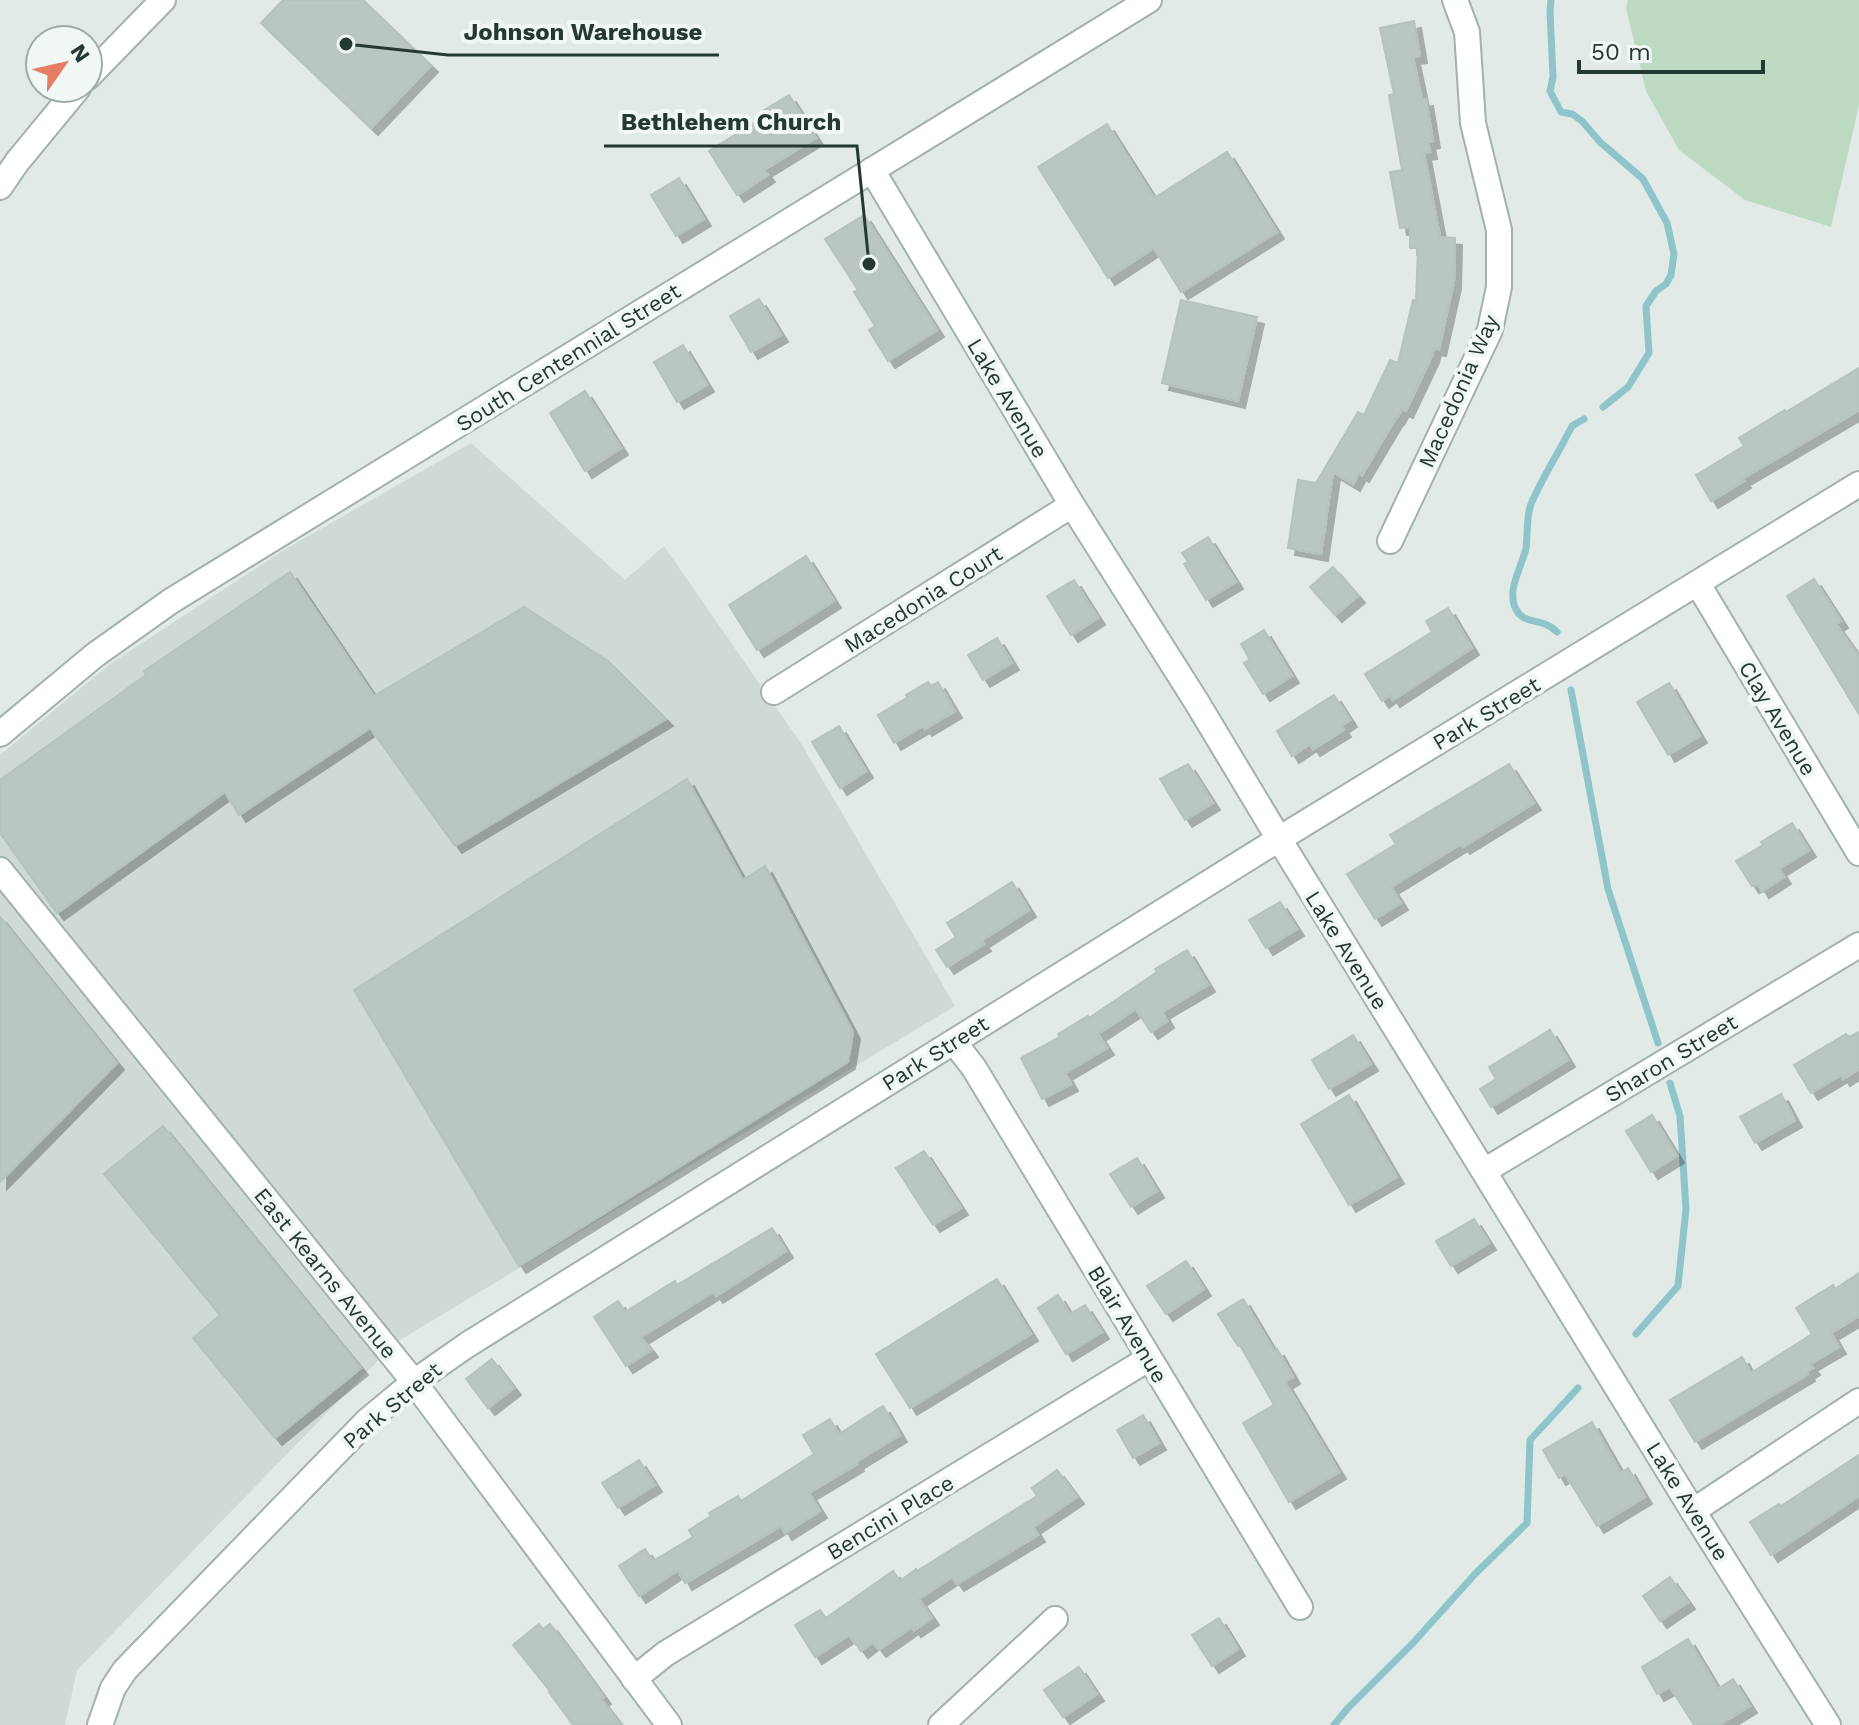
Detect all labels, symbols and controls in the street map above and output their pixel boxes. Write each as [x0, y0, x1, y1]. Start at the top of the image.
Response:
callout: Johnson Warehouse [448, 7, 719, 55]
text: Johnson Warehouse [464, 18, 703, 46]
north arrow [24, 24, 104, 104]
scale bar [1579, 24, 1763, 74]
text: 50 m [1591, 38, 1651, 66]
text: N [65, 39, 95, 67]
callout: Bethlehem Church [604, 98, 857, 146]
text: Bethlehem Church [621, 108, 841, 136]
street label: South Centennial Street [452, 278, 685, 437]
street label: Macedonia Way [1413, 310, 1504, 472]
street label: Lake Avenue [962, 334, 1053, 462]
street label: Macedonia Court [840, 541, 1007, 658]
street label: Clay Avenue [1734, 657, 1821, 780]
street label: Park Street [1428, 672, 1544, 755]
street label: Lake Avenue [1300, 886, 1393, 1014]
street label: Sharon Street [1601, 1009, 1742, 1108]
street label: Park Street [878, 1011, 993, 1096]
street label: East Kearns Avenue [249, 1183, 402, 1364]
street label: Blair Avenue [1083, 1261, 1172, 1387]
street label: Park Street [338, 1357, 447, 1454]
street label: Lake Avenue [1641, 1437, 1734, 1565]
street label: Bencini Place [822, 1470, 958, 1565]

